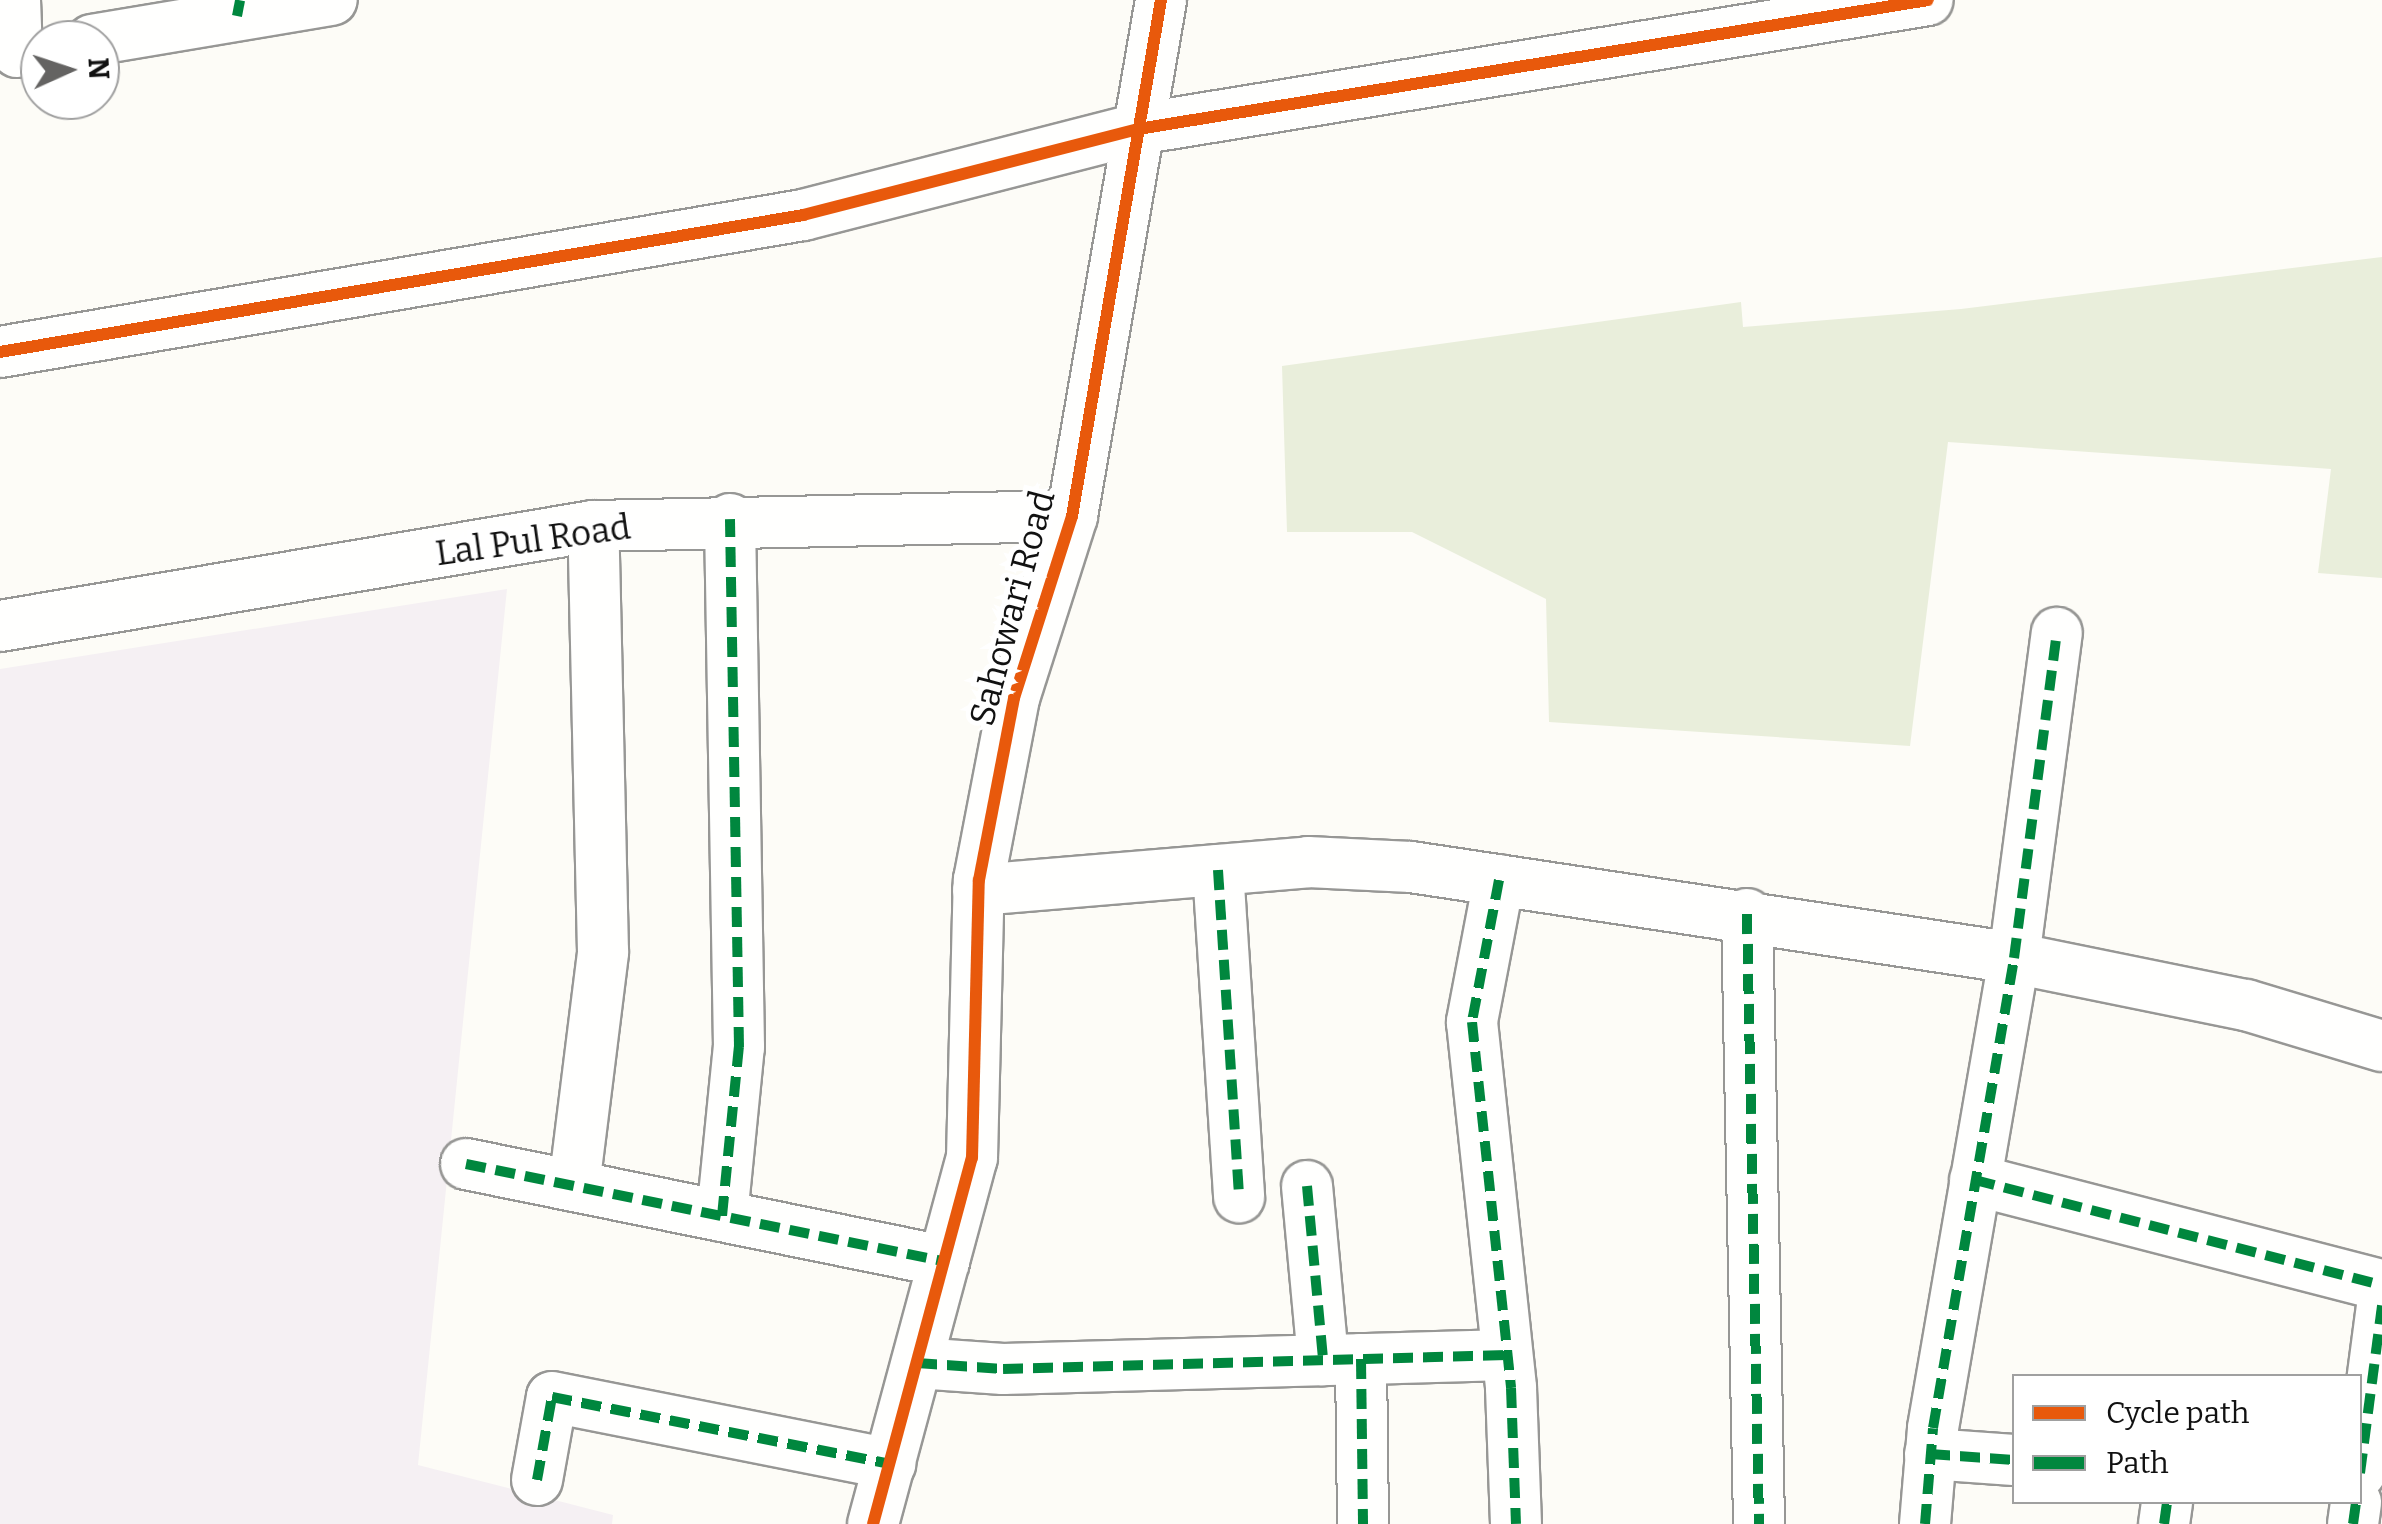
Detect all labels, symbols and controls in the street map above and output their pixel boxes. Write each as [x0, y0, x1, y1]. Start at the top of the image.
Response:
north arrow [20, 20, 120, 120]
text: N [81, 57, 116, 80]
street label: Sahowari Road [960, 486, 1064, 730]
street label: Lal Pul Road [433, 506, 633, 574]
legend [2012, 1374, 2362, 1504]
text: Cycle path [2106, 1395, 2249, 1431]
text: Path [2106, 1445, 2169, 1481]

